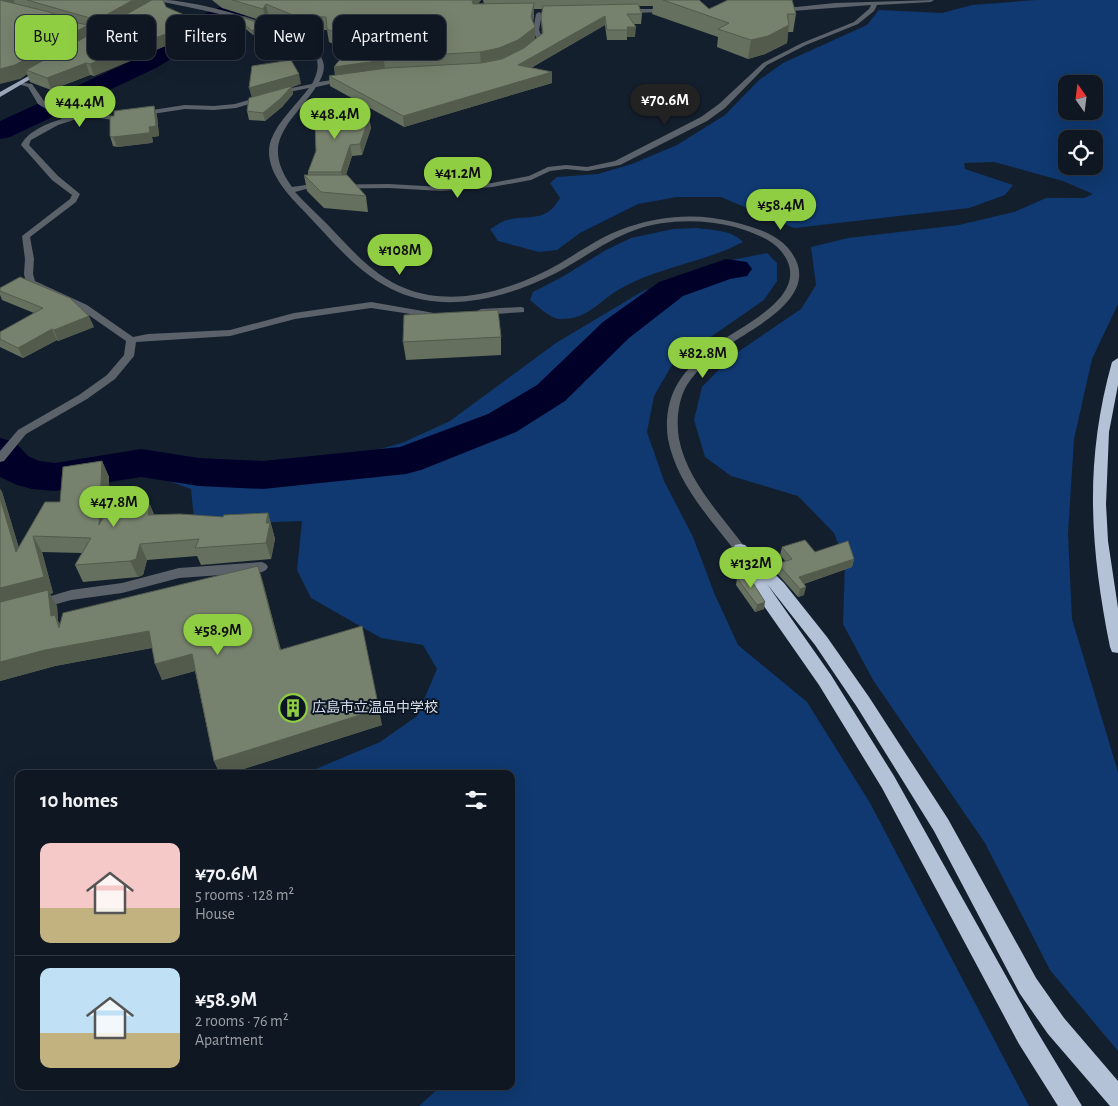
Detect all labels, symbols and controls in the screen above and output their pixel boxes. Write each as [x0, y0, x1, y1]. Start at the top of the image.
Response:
chip: Buy [15, 15, 77, 60]
chip: Rent [87, 15, 156, 60]
chip: Filters [166, 15, 245, 60]
chip: New [255, 15, 323, 60]
chip: Apartment [333, 15, 446, 60]
north arrow [1058, 75, 1102, 120]
map controls [1058, 75, 1103, 175]
pin: ¥70.6M [624, 84, 706, 126]
pin: ¥44.4M [39, 86, 121, 128]
text: ¥70.6M [641, 92, 689, 108]
text: ¥44.4M [56, 94, 104, 110]
pin: ¥48.4M [294, 98, 376, 140]
text: ¥48.4M [311, 106, 359, 122]
button: locate [1058, 130, 1103, 175]
pin: ¥41.2M [417, 156, 499, 199]
text: ¥41.2M [435, 165, 481, 181]
pin: ¥58.4M [740, 188, 822, 231]
text: ¥58.4M [757, 197, 805, 213]
pin: ¥108M [365, 234, 435, 276]
text: ¥108M [378, 242, 422, 258]
pin: ¥82.8M [662, 336, 744, 379]
text: ¥82.8M [679, 345, 727, 361]
pin: ¥47.8M [73, 486, 155, 528]
text: ¥47.8M [90, 494, 138, 510]
pin: ¥132M [716, 546, 786, 589]
text: ¥132M [730, 555, 772, 571]
pin: ¥58.9M [177, 614, 259, 656]
text: ¥58.9M [194, 622, 242, 638]
building icon: 広島市立温品中学校 [278, 693, 308, 723]
place label: 広島市立温品中学校 [312, 700, 438, 715]
icon: filters [462, 786, 490, 814]
text: 10 homes [40, 790, 118, 811]
icon: home [80, 863, 140, 923]
text: ¥70.6M [195, 863, 258, 884]
text: 5 rooms · 128 m² [195, 887, 294, 903]
text: House [195, 906, 235, 922]
icon: home [80, 988, 140, 1048]
text: ¥58.9M [195, 989, 257, 1010]
text: 2 rooms · 76 m² [195, 1013, 289, 1029]
text: Apartment [195, 1032, 263, 1048]

